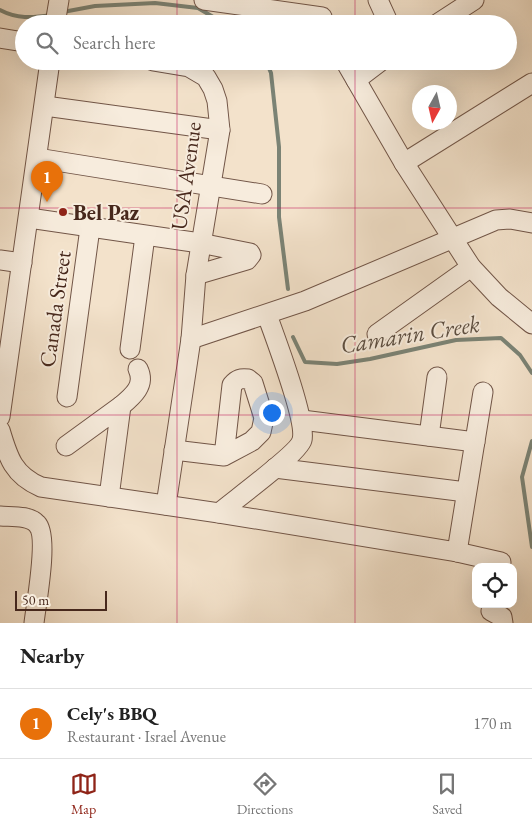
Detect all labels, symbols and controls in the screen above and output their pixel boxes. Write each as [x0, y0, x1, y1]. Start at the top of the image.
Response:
search box [15, 15, 517, 70]
icon: search [33, 29, 61, 57]
text: Search here [73, 30, 155, 55]
north arrow [412, 85, 457, 130]
street label: USA Avenue [164, 119, 208, 232]
pin: 1 [31, 161, 63, 202]
place label: Bel Paz [73, 198, 139, 227]
marker: Bel Paz [57, 206, 69, 218]
street label: Canada Street [32, 249, 78, 369]
water label: Camarin Creek [338, 308, 482, 360]
your location [259, 400, 285, 426]
map controls [472, 563, 517, 608]
button: locate [472, 563, 517, 608]
scale bar [15, 588, 108, 611]
text: 50 m [22, 591, 49, 609]
text: Nearby [20, 642, 84, 669]
text: Cely's BBQ [67, 701, 157, 726]
text: 1 [32, 713, 40, 734]
text: 170 m [473, 713, 512, 734]
text: Restaurant · Israel Avenue [67, 726, 226, 747]
tab: Map [70, 770, 98, 818]
tab: Directions [237, 770, 293, 818]
tab: Saved [432, 770, 462, 818]

